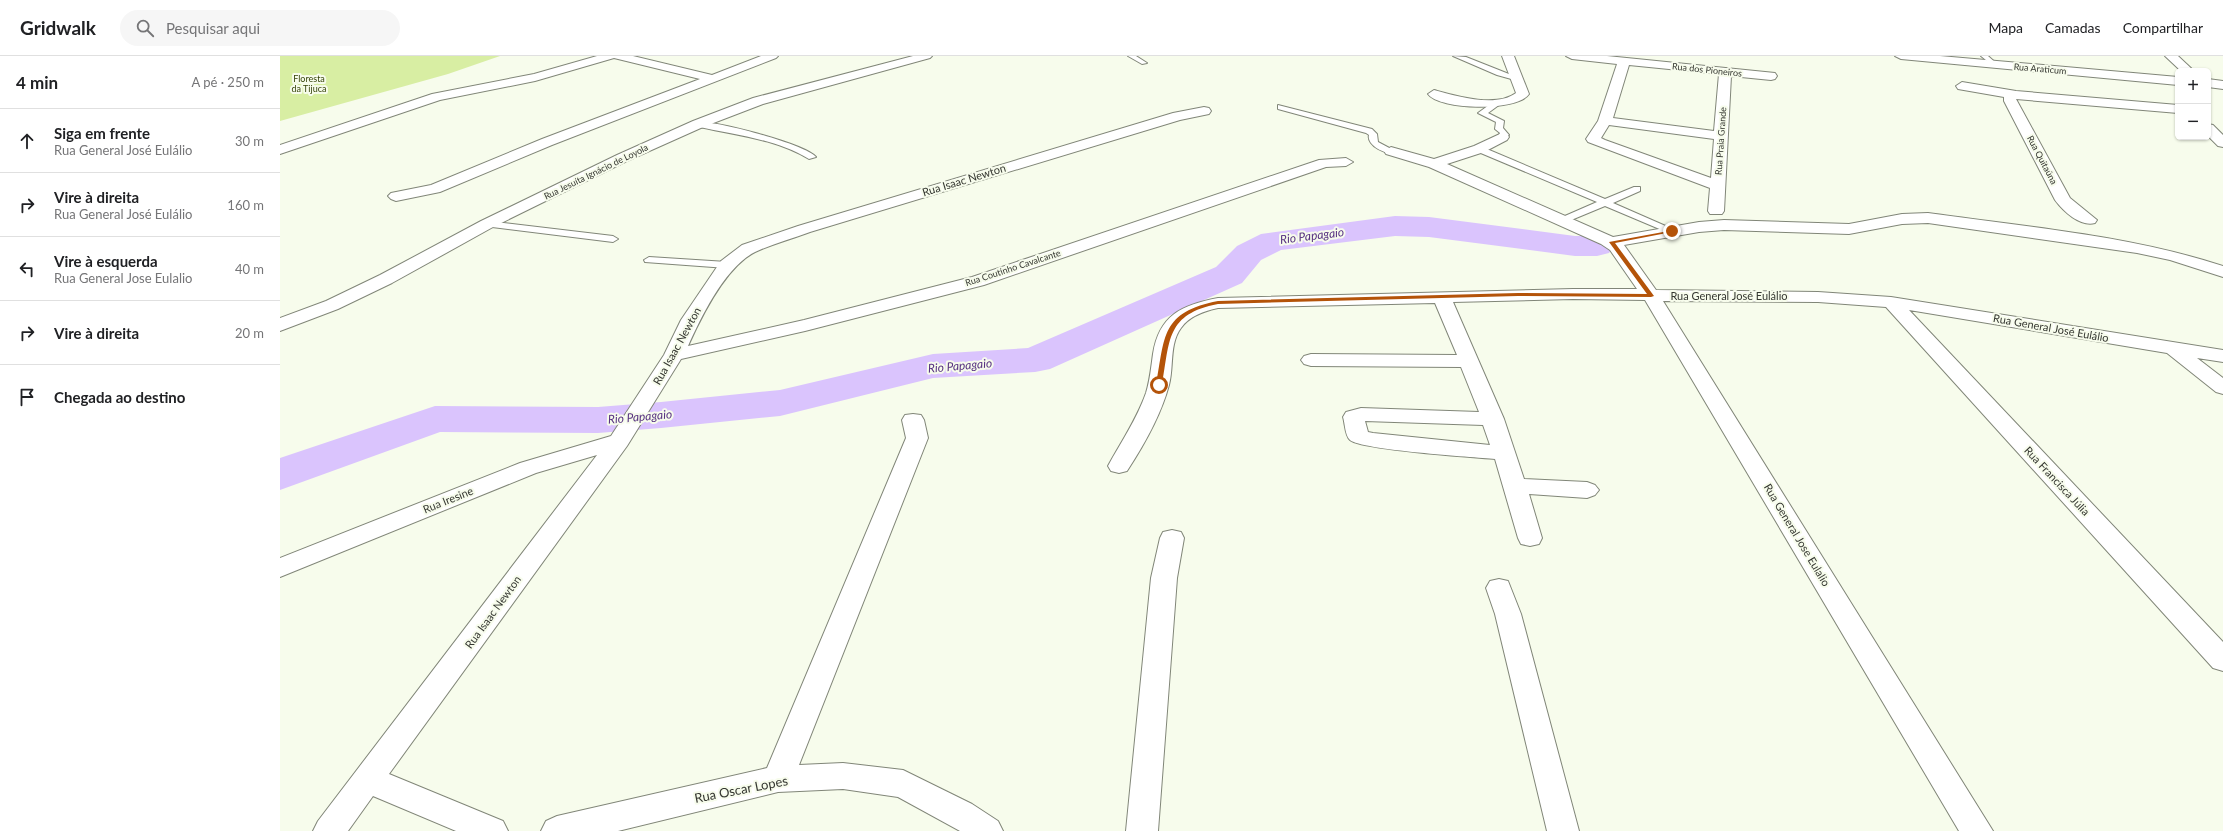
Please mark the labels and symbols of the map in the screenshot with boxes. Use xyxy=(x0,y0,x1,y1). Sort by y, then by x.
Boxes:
street label: Rua dos Pioneiros xyxy=(1672,60,1743,79)
street label: Rua Araticum xyxy=(2013,61,2067,76)
park label: Floresta da Tijuca xyxy=(292,73,326,94)
street label: Rua Praia Grande xyxy=(1713,106,1728,175)
street label: Rua Quitaúna xyxy=(2025,133,2060,186)
street label: Rua Jesuíta Ignácio de Loyola xyxy=(542,142,650,202)
street label: Rua Isaac Newton xyxy=(921,161,1007,198)
route end xyxy=(1663,222,1681,240)
water label: Rio Papagaio xyxy=(1279,224,1345,247)
street label: Rua Coutinho Cavalcante xyxy=(964,247,1062,288)
street label: Rua General José Eulálio xyxy=(1670,289,1788,302)
street label: Rua Isaac Newton xyxy=(650,305,703,387)
street label: Rua General José Eulálio xyxy=(1992,311,2110,344)
water label: Rio Papagaio xyxy=(927,355,993,376)
route start xyxy=(1150,376,1168,394)
water label: Rio Papagaio xyxy=(607,406,673,427)
street label: Rua Francisca Júlia xyxy=(2022,443,2093,518)
street label: Rua General Jose Eulalio xyxy=(1762,481,1833,588)
street label: Rua Iresine xyxy=(421,484,475,515)
street label: Rua Isaac Newton xyxy=(462,573,523,651)
street label: Rua Oscar Lopes xyxy=(693,772,789,806)

